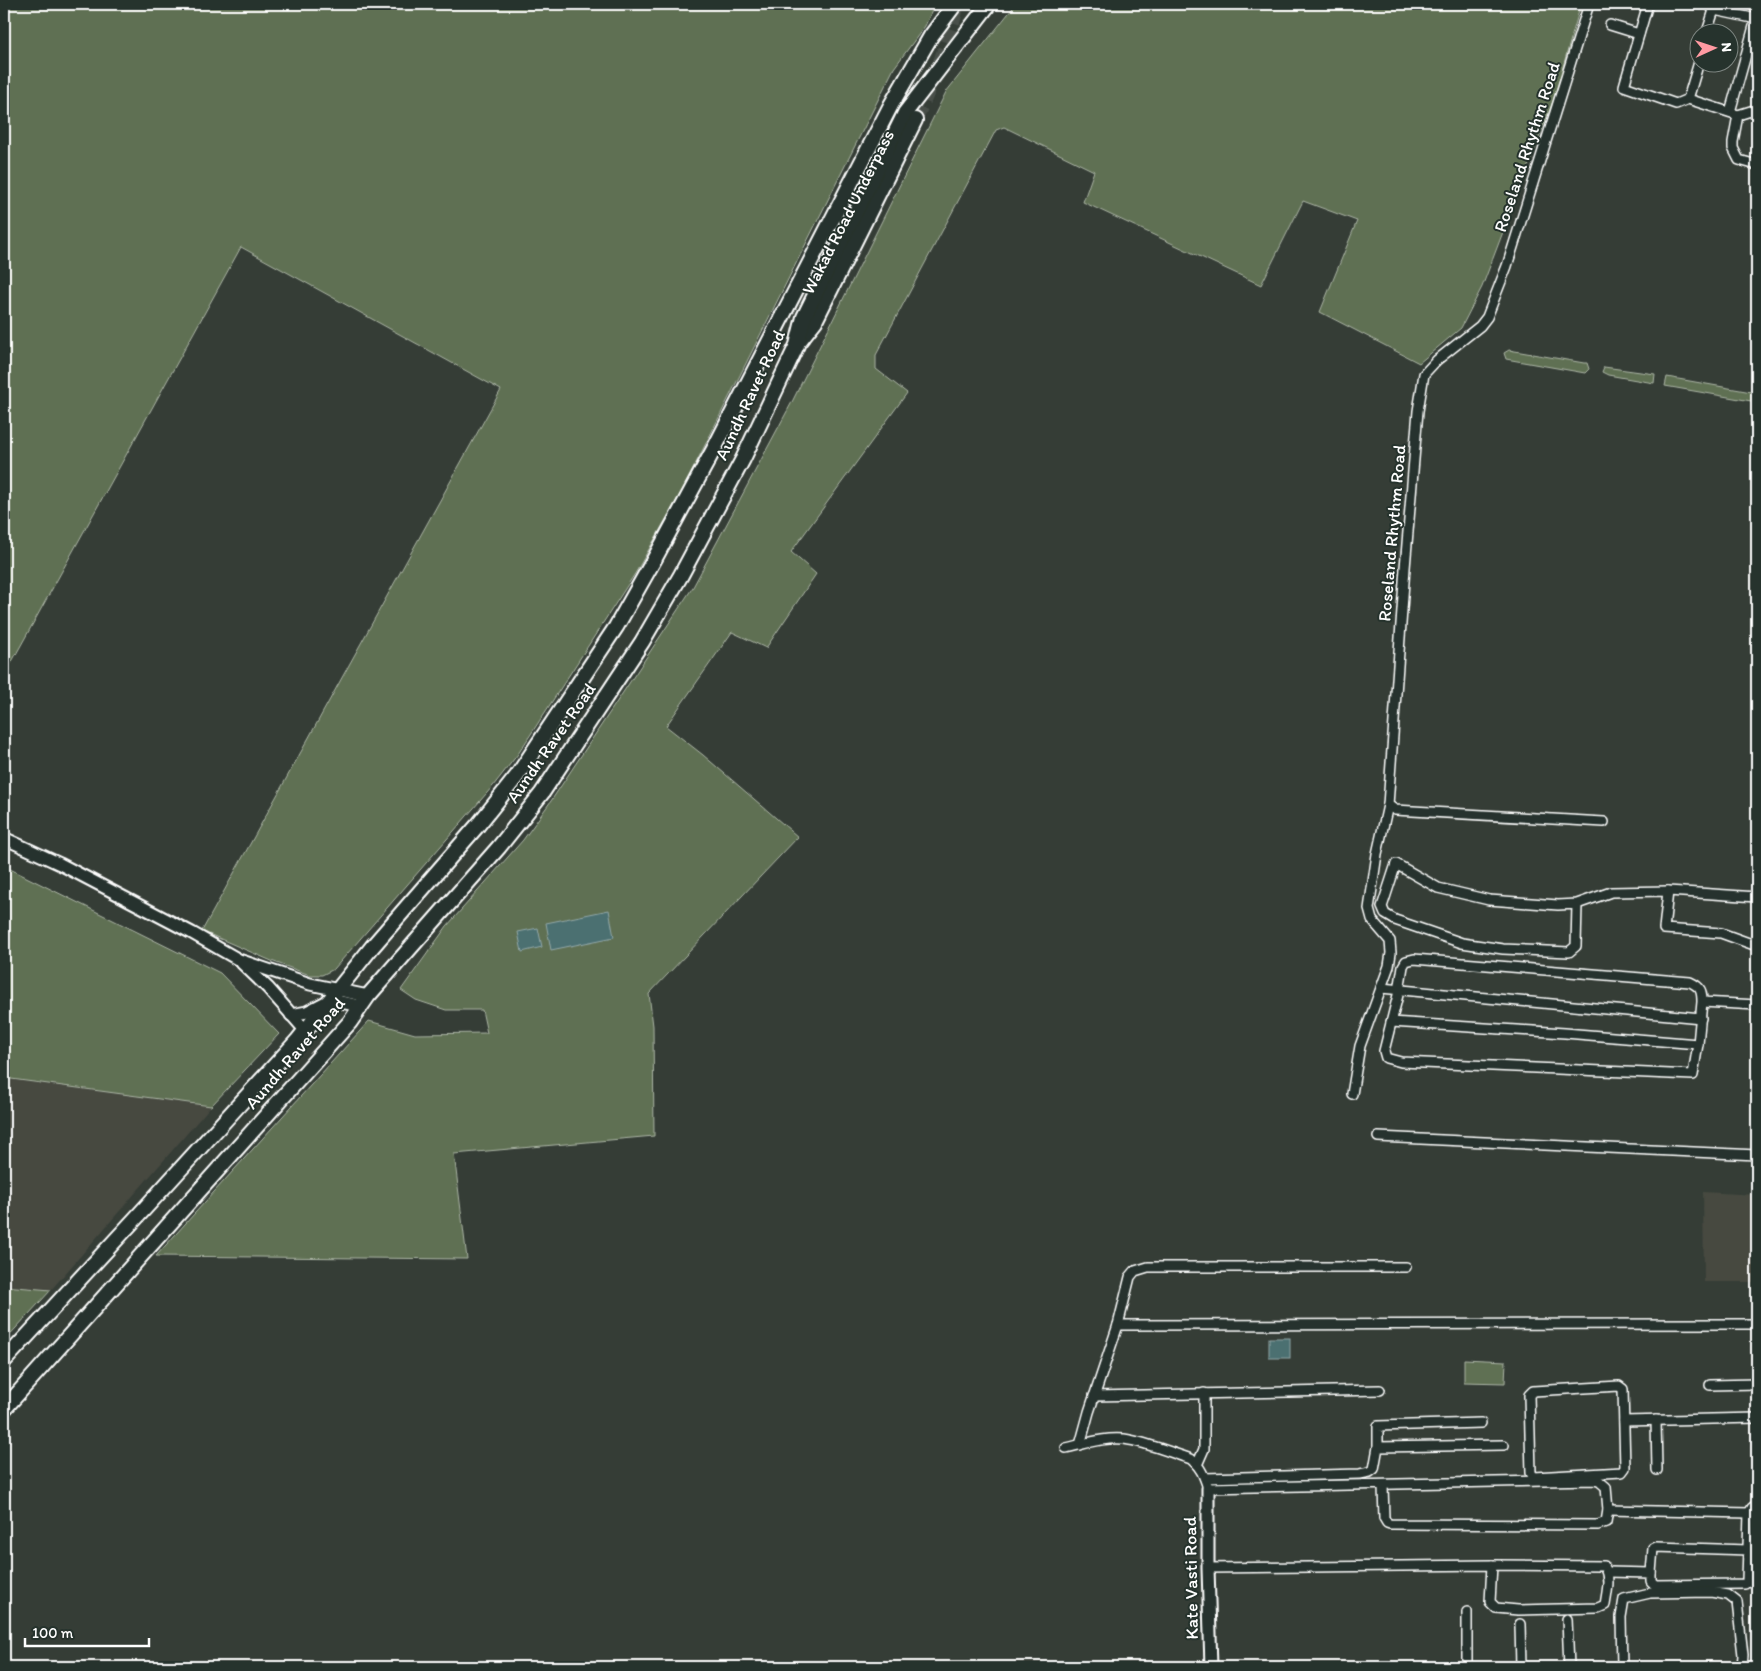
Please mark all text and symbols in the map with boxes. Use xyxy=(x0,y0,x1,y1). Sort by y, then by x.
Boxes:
north arrow xyxy=(1688,22,1738,72)
text: N xyxy=(1718,42,1735,53)
street label: Roseland Rhythm Road xyxy=(1489,59,1565,235)
street label: Wakad Road Underpass xyxy=(797,126,899,298)
street label: Aundh Ravet Road xyxy=(710,326,790,464)
street label: Roseland Rhythm Road xyxy=(1373,443,1411,622)
street label: Aundh Ravet Road xyxy=(501,679,601,807)
street label: Aundh Ravet Road xyxy=(240,992,350,1114)
street label: Kate Vasti Road xyxy=(1179,1516,1203,1640)
scale bar xyxy=(25,1616,149,1648)
text: 100 m xyxy=(32,1624,74,1642)

